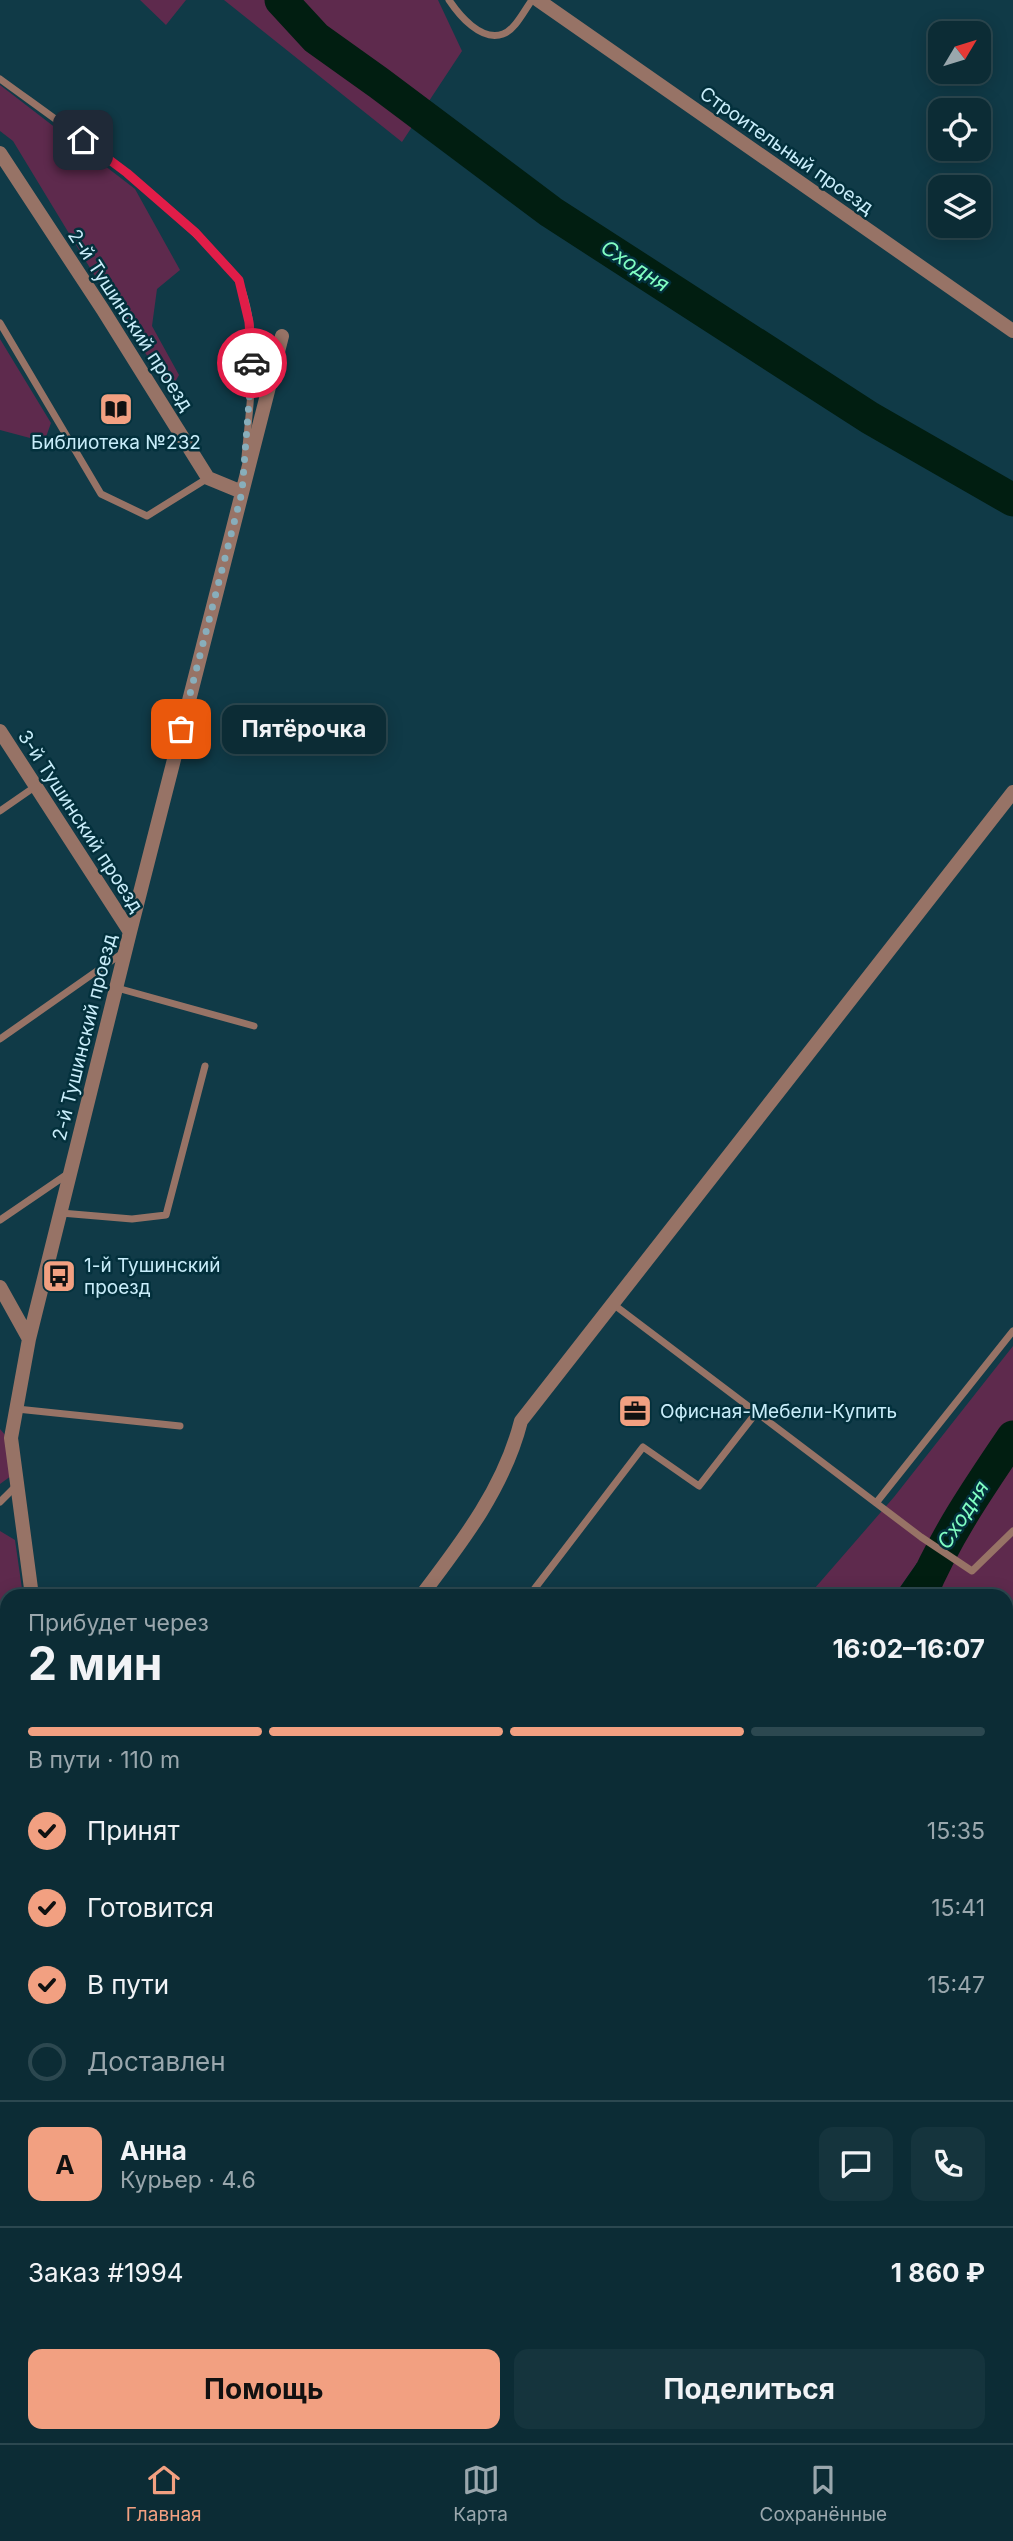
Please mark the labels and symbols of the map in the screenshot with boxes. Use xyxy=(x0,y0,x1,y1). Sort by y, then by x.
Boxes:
north arrow xyxy=(928,21,990,84)
street label: Строительный проезд xyxy=(695,82,878,219)
pin xyxy=(53,110,113,170)
street label: 2-й Тушинский проезд xyxy=(63,225,198,416)
water label: Сходня xyxy=(597,234,674,297)
courier xyxy=(217,328,287,398)
library icon: Библиотека №232 xyxy=(97,390,135,428)
place label: Библиотека №232 xyxy=(31,431,201,454)
pin xyxy=(151,699,211,759)
callout: Пятёрочка xyxy=(223,704,388,754)
street label: 3-й Тушинский проезд xyxy=(13,726,148,917)
street label: 2-й Тушинский проезд xyxy=(48,931,121,1143)
place label: 1-й Тушинский проезд xyxy=(84,1254,221,1299)
bus stop icon: 1-й Тушинский проезд xyxy=(40,1257,78,1295)
office icon: Офисная-Мебели-Купить xyxy=(616,1392,654,1430)
place label: Офисная-Мебели-Купить xyxy=(660,1400,897,1423)
water label: Сходня xyxy=(931,1476,994,1553)

